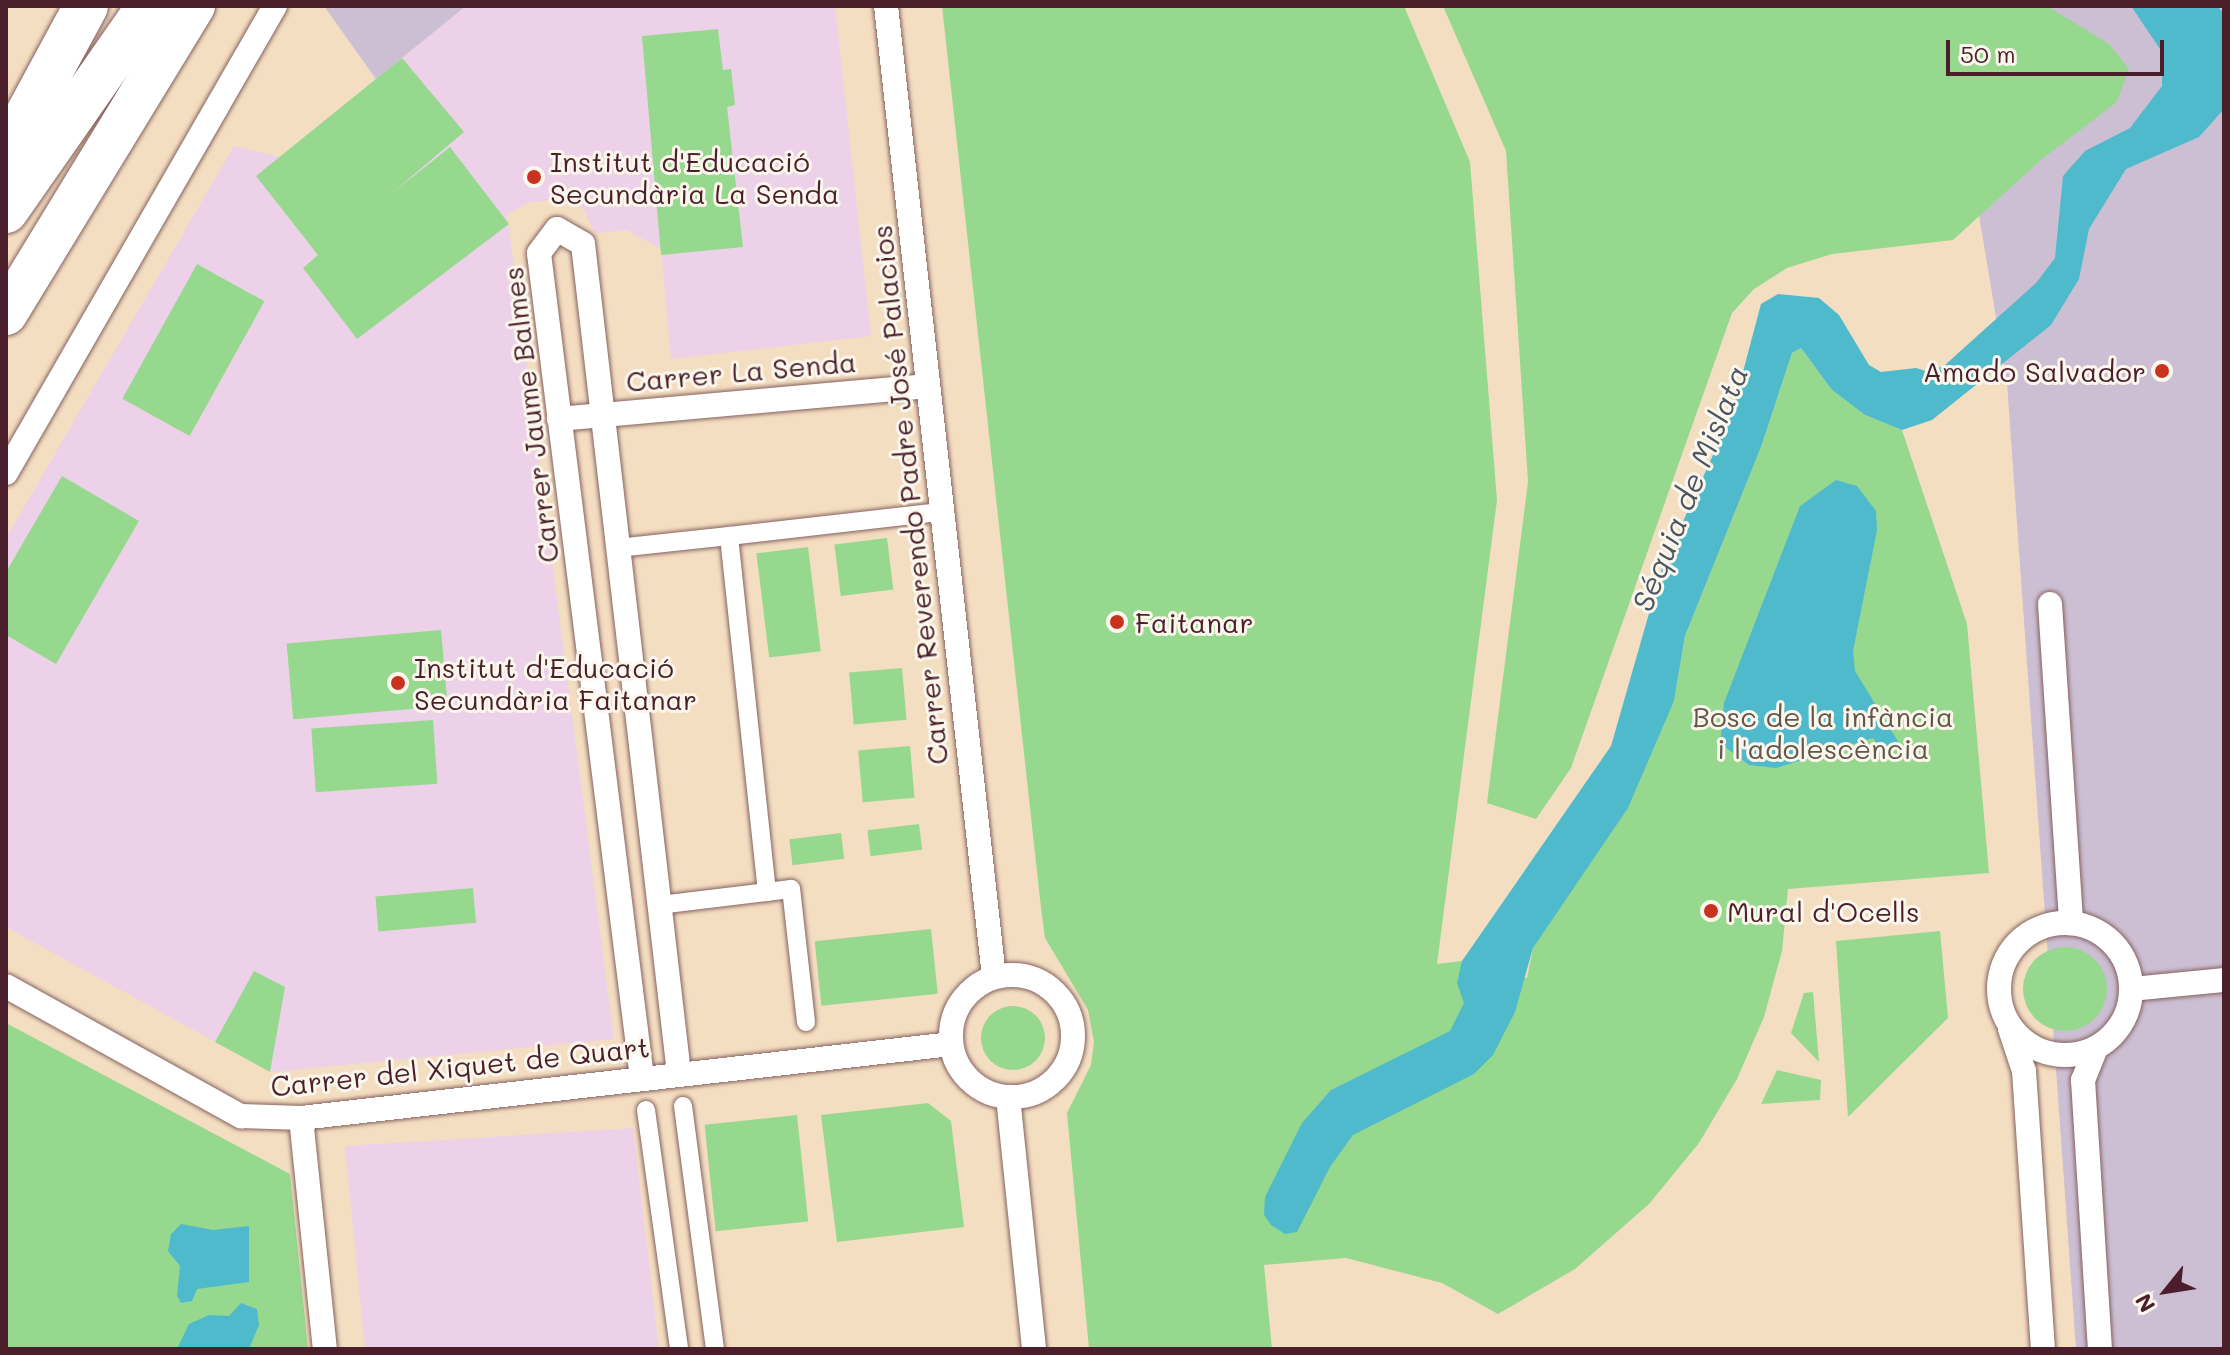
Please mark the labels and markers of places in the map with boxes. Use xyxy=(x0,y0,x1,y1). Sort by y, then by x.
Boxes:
place label: Institut d'Educació Secundària La Senda xyxy=(550,144,840,210)
marker: Institut d'Educació Secundària La Senda xyxy=(525,168,543,186)
place label: Amado Salvador xyxy=(1923,354,2146,388)
marker: Amado Salvador xyxy=(2153,362,2171,380)
place label: Faitanar xyxy=(1135,605,1253,639)
marker: Faitanar xyxy=(1106,611,1128,633)
place label: Institut d'Educació Secundària Faitanar xyxy=(414,650,697,716)
marker: Institut d'Educació Secundària Faitanar xyxy=(389,674,407,692)
place label: Mural d'Ocells xyxy=(1727,894,1920,928)
marker: Mural d'Ocells xyxy=(1702,902,1720,920)

